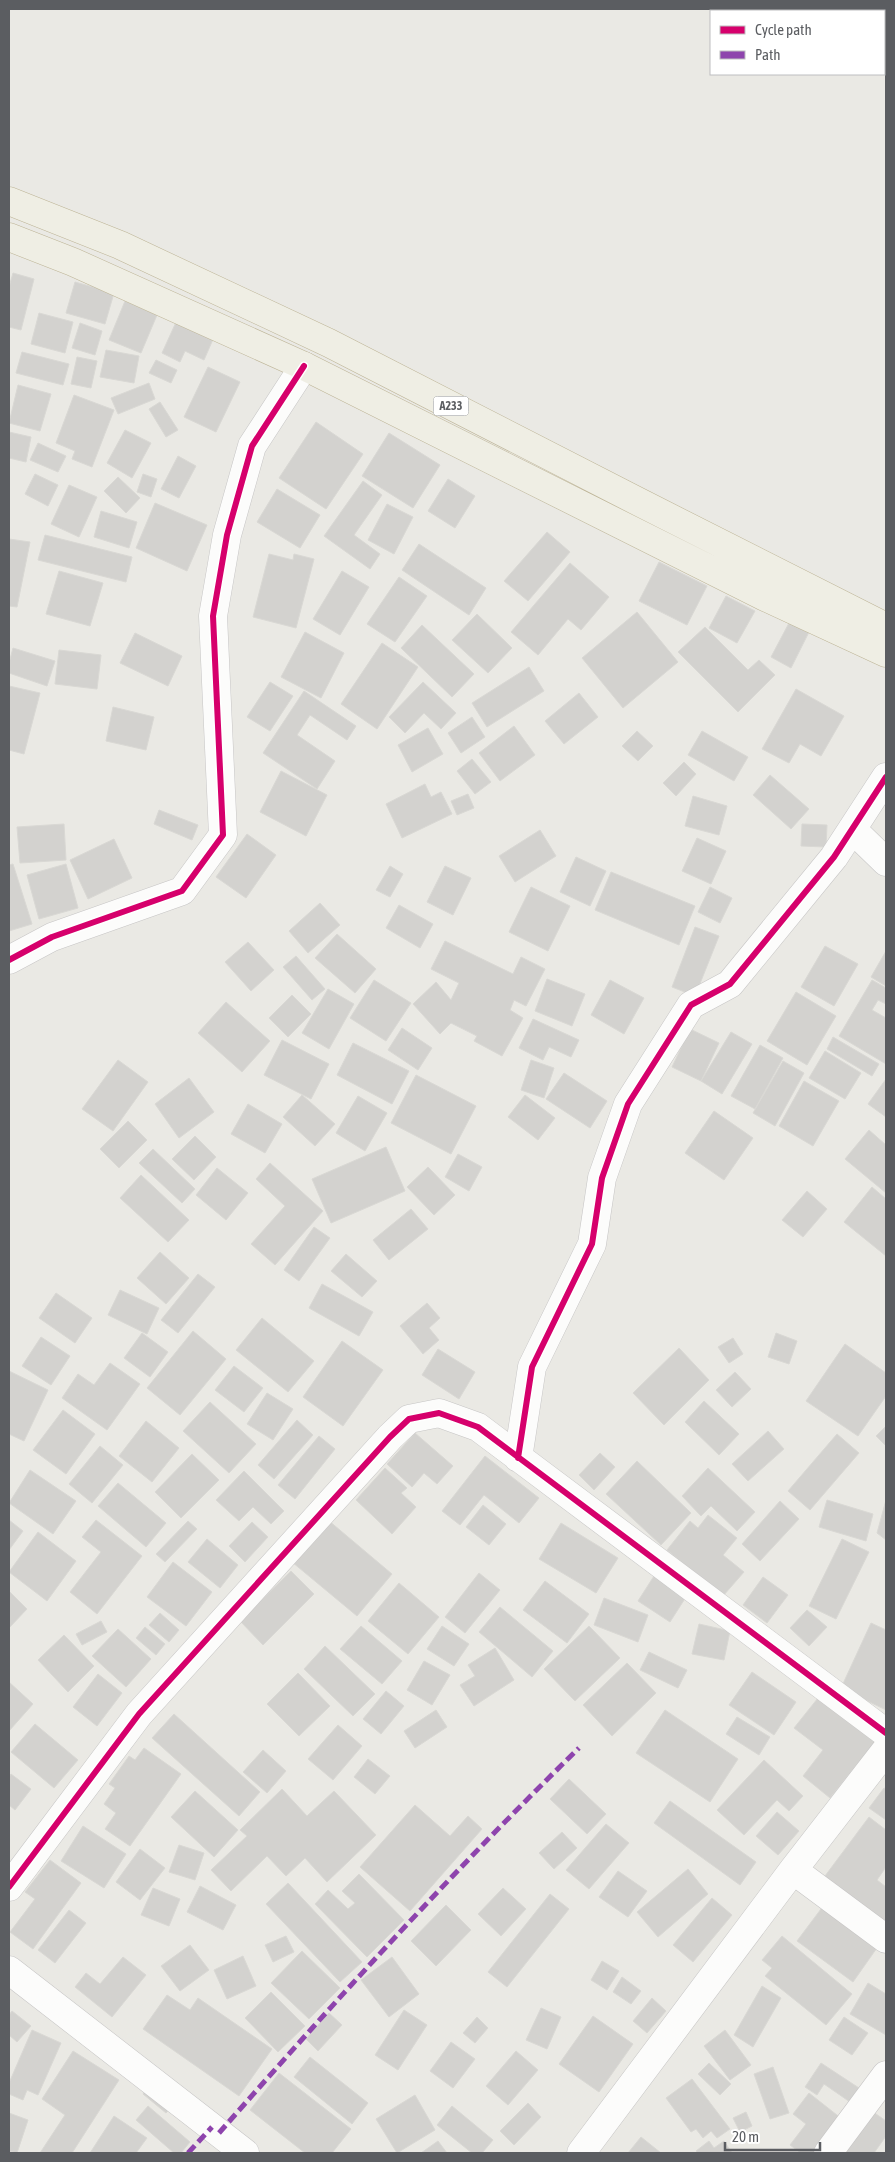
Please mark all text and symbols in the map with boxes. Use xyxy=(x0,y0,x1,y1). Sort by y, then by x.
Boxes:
legend xyxy=(710,10,885,75)
text: Cycle path xyxy=(755,21,812,38)
text: Path xyxy=(755,46,781,63)
road number: A233 xyxy=(434,396,468,416)
scale bar xyxy=(725,2120,820,2152)
text: 20 m xyxy=(732,2128,759,2145)

